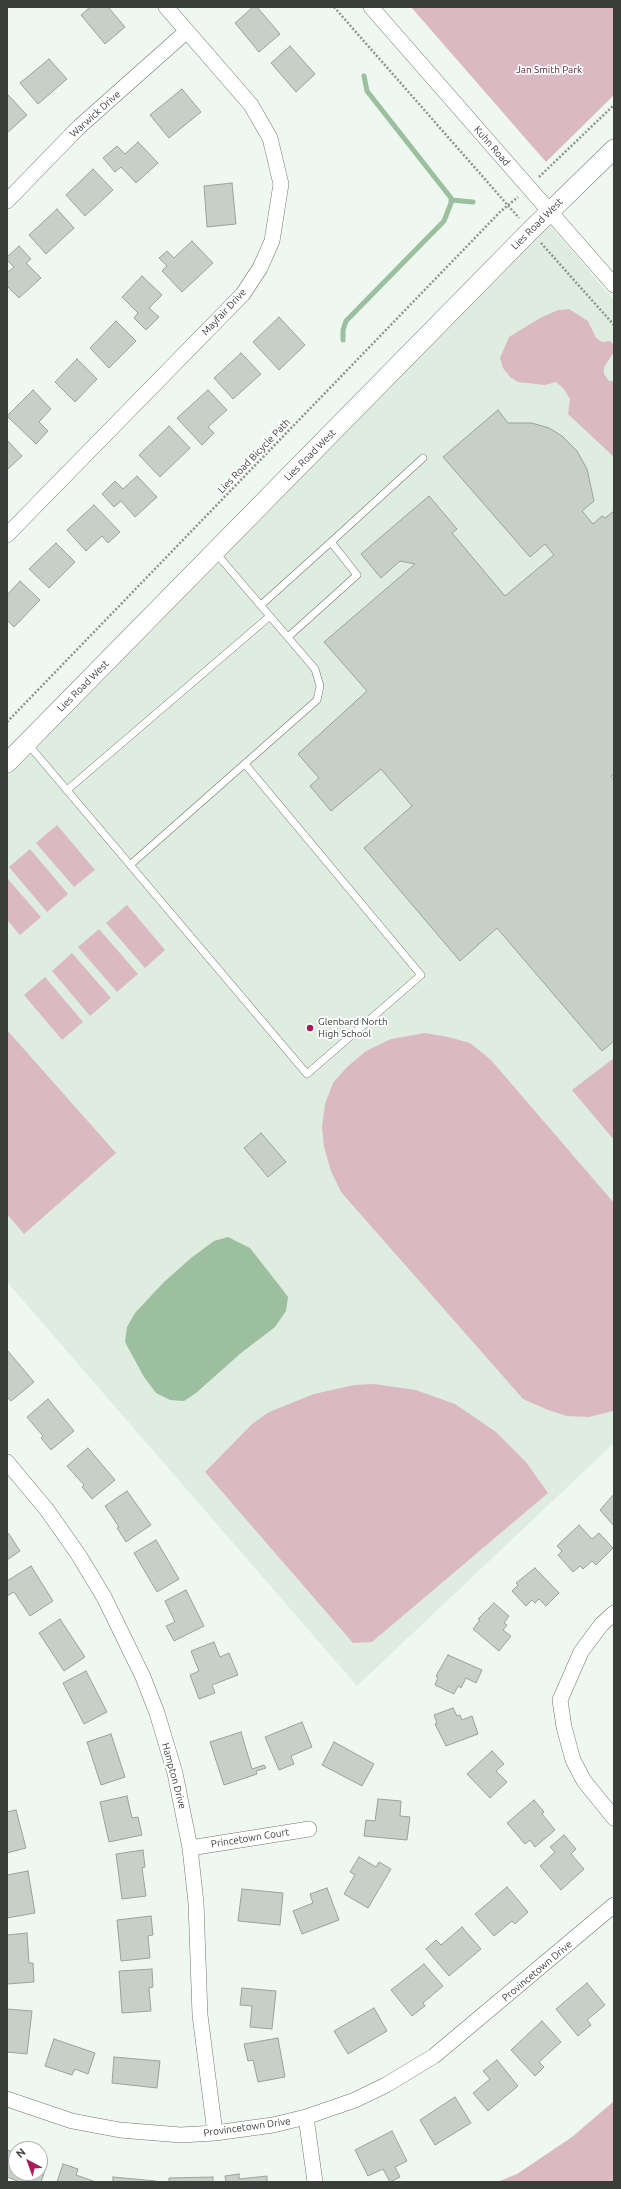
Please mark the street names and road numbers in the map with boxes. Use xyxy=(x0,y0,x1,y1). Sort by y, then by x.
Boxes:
street label: Warwick Drive xyxy=(67,88,123,140)
street label: Kuhn Road xyxy=(472,124,512,168)
street label: Lies Road West xyxy=(509,196,565,252)
street label: Mayfair Drive xyxy=(199,286,249,338)
street label: Lies Road Bicycle Path xyxy=(215,416,293,496)
street label: Lies Road West xyxy=(282,427,338,483)
street label: Lies Road West xyxy=(55,658,111,714)
street label: Hampton Drive xyxy=(159,1742,189,1810)
street label: Princetown Court xyxy=(210,1826,290,1850)
street label: Provincetown Drive xyxy=(499,1938,575,2004)
street label: Provincetown Drive xyxy=(203,2115,291,2139)

